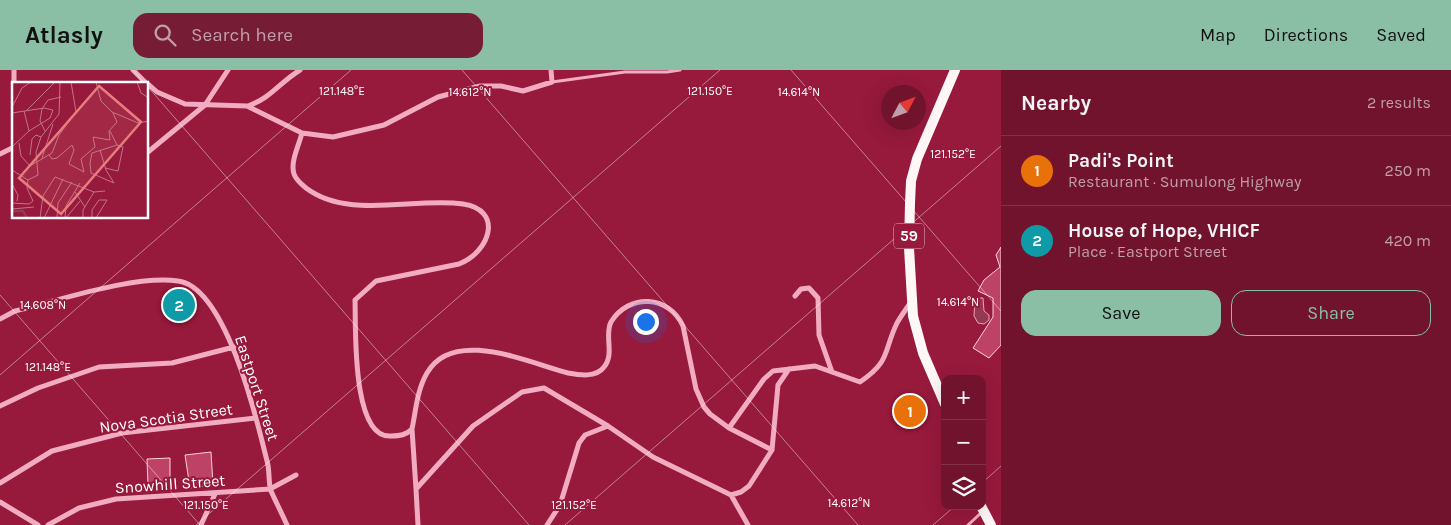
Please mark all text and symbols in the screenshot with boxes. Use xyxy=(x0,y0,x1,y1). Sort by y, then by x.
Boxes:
search box xyxy=(133,13,483,58)
text: Atlasly xyxy=(25,21,103,49)
icon: search xyxy=(151,21,179,49)
text: Search here xyxy=(191,24,293,46)
text: Map xyxy=(1200,24,1236,46)
text: Directions xyxy=(1264,24,1348,46)
text: Saved xyxy=(1376,24,1426,46)
inset map xyxy=(12,82,149,219)
text: 121.148°E xyxy=(319,84,365,98)
text: 121.150°E xyxy=(687,84,733,98)
text: 14.612°N xyxy=(449,85,491,99)
text: 14.614°N xyxy=(778,85,820,99)
north arrow xyxy=(881,85,926,130)
text: Nearby xyxy=(1021,91,1091,115)
text: 2 results xyxy=(1367,93,1431,112)
text: 121.152°E xyxy=(930,147,976,161)
text: Padi's Point xyxy=(1068,150,1174,172)
text: 1 xyxy=(1034,161,1040,180)
text: 250 m xyxy=(1384,161,1431,180)
text: Restaurant · Sumulong Highway xyxy=(1068,172,1301,191)
text: House of Hope, VHICF xyxy=(1068,220,1260,242)
road number: 59 xyxy=(894,224,924,248)
text: 2 xyxy=(1032,231,1042,250)
text: 420 m xyxy=(1385,231,1431,250)
text: Place · Eastport Street xyxy=(1068,242,1227,261)
pin: 2 xyxy=(163,286,195,324)
button: Save xyxy=(1021,290,1221,336)
button: Share xyxy=(1231,290,1431,336)
text: 14.614°N xyxy=(937,295,979,309)
text: 14.608°N xyxy=(20,298,66,312)
your location xyxy=(633,309,659,335)
street label: Eastport Street xyxy=(231,333,283,443)
text: 121.148°E xyxy=(25,360,71,374)
map controls xyxy=(941,375,986,510)
button: + xyxy=(941,375,986,420)
pin: 1 xyxy=(894,392,926,430)
street label: Nova Scotia Street xyxy=(98,399,234,437)
button: − xyxy=(941,420,986,465)
button: layers xyxy=(941,465,986,510)
street label: Snowhill Street xyxy=(114,471,226,497)
text: 14.612°N xyxy=(828,496,870,510)
text: 121.150°E xyxy=(183,498,229,512)
text: 121.152°E xyxy=(551,498,597,512)

